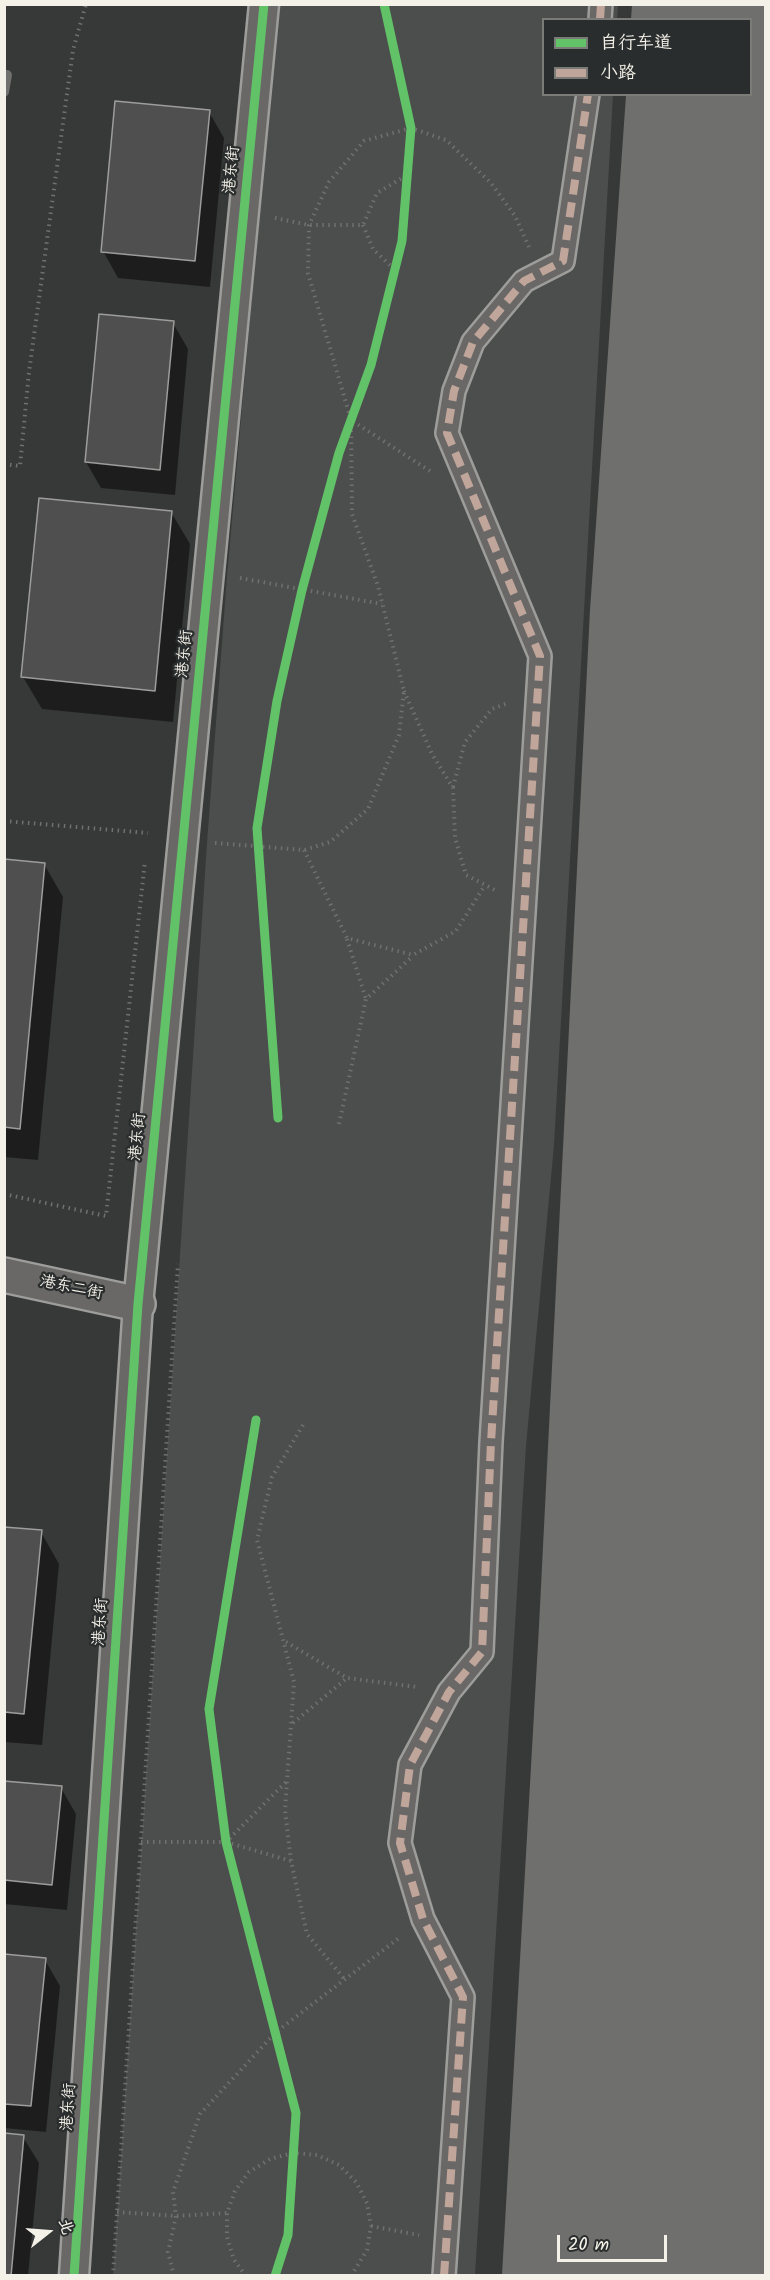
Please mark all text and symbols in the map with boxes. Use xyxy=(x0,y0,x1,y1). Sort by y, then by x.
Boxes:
legend xyxy=(542,18,752,96)
text: 自行车道 xyxy=(600,29,672,58)
text: 小路 xyxy=(600,59,636,88)
street label: 港东街 xyxy=(221,145,245,195)
street label: 港东街 xyxy=(174,629,198,679)
street label: 港东街 xyxy=(127,1112,151,1162)
street label: 港东二街 xyxy=(38,1273,104,1305)
street label: 港东街 xyxy=(91,1597,113,1647)
street label: 港东街 xyxy=(59,2082,81,2132)
north arrow xyxy=(18,2202,78,2262)
text: 北 xyxy=(51,2215,80,2238)
scale bar xyxy=(560,2223,670,2261)
text: 20 m xyxy=(568,2231,609,2260)

